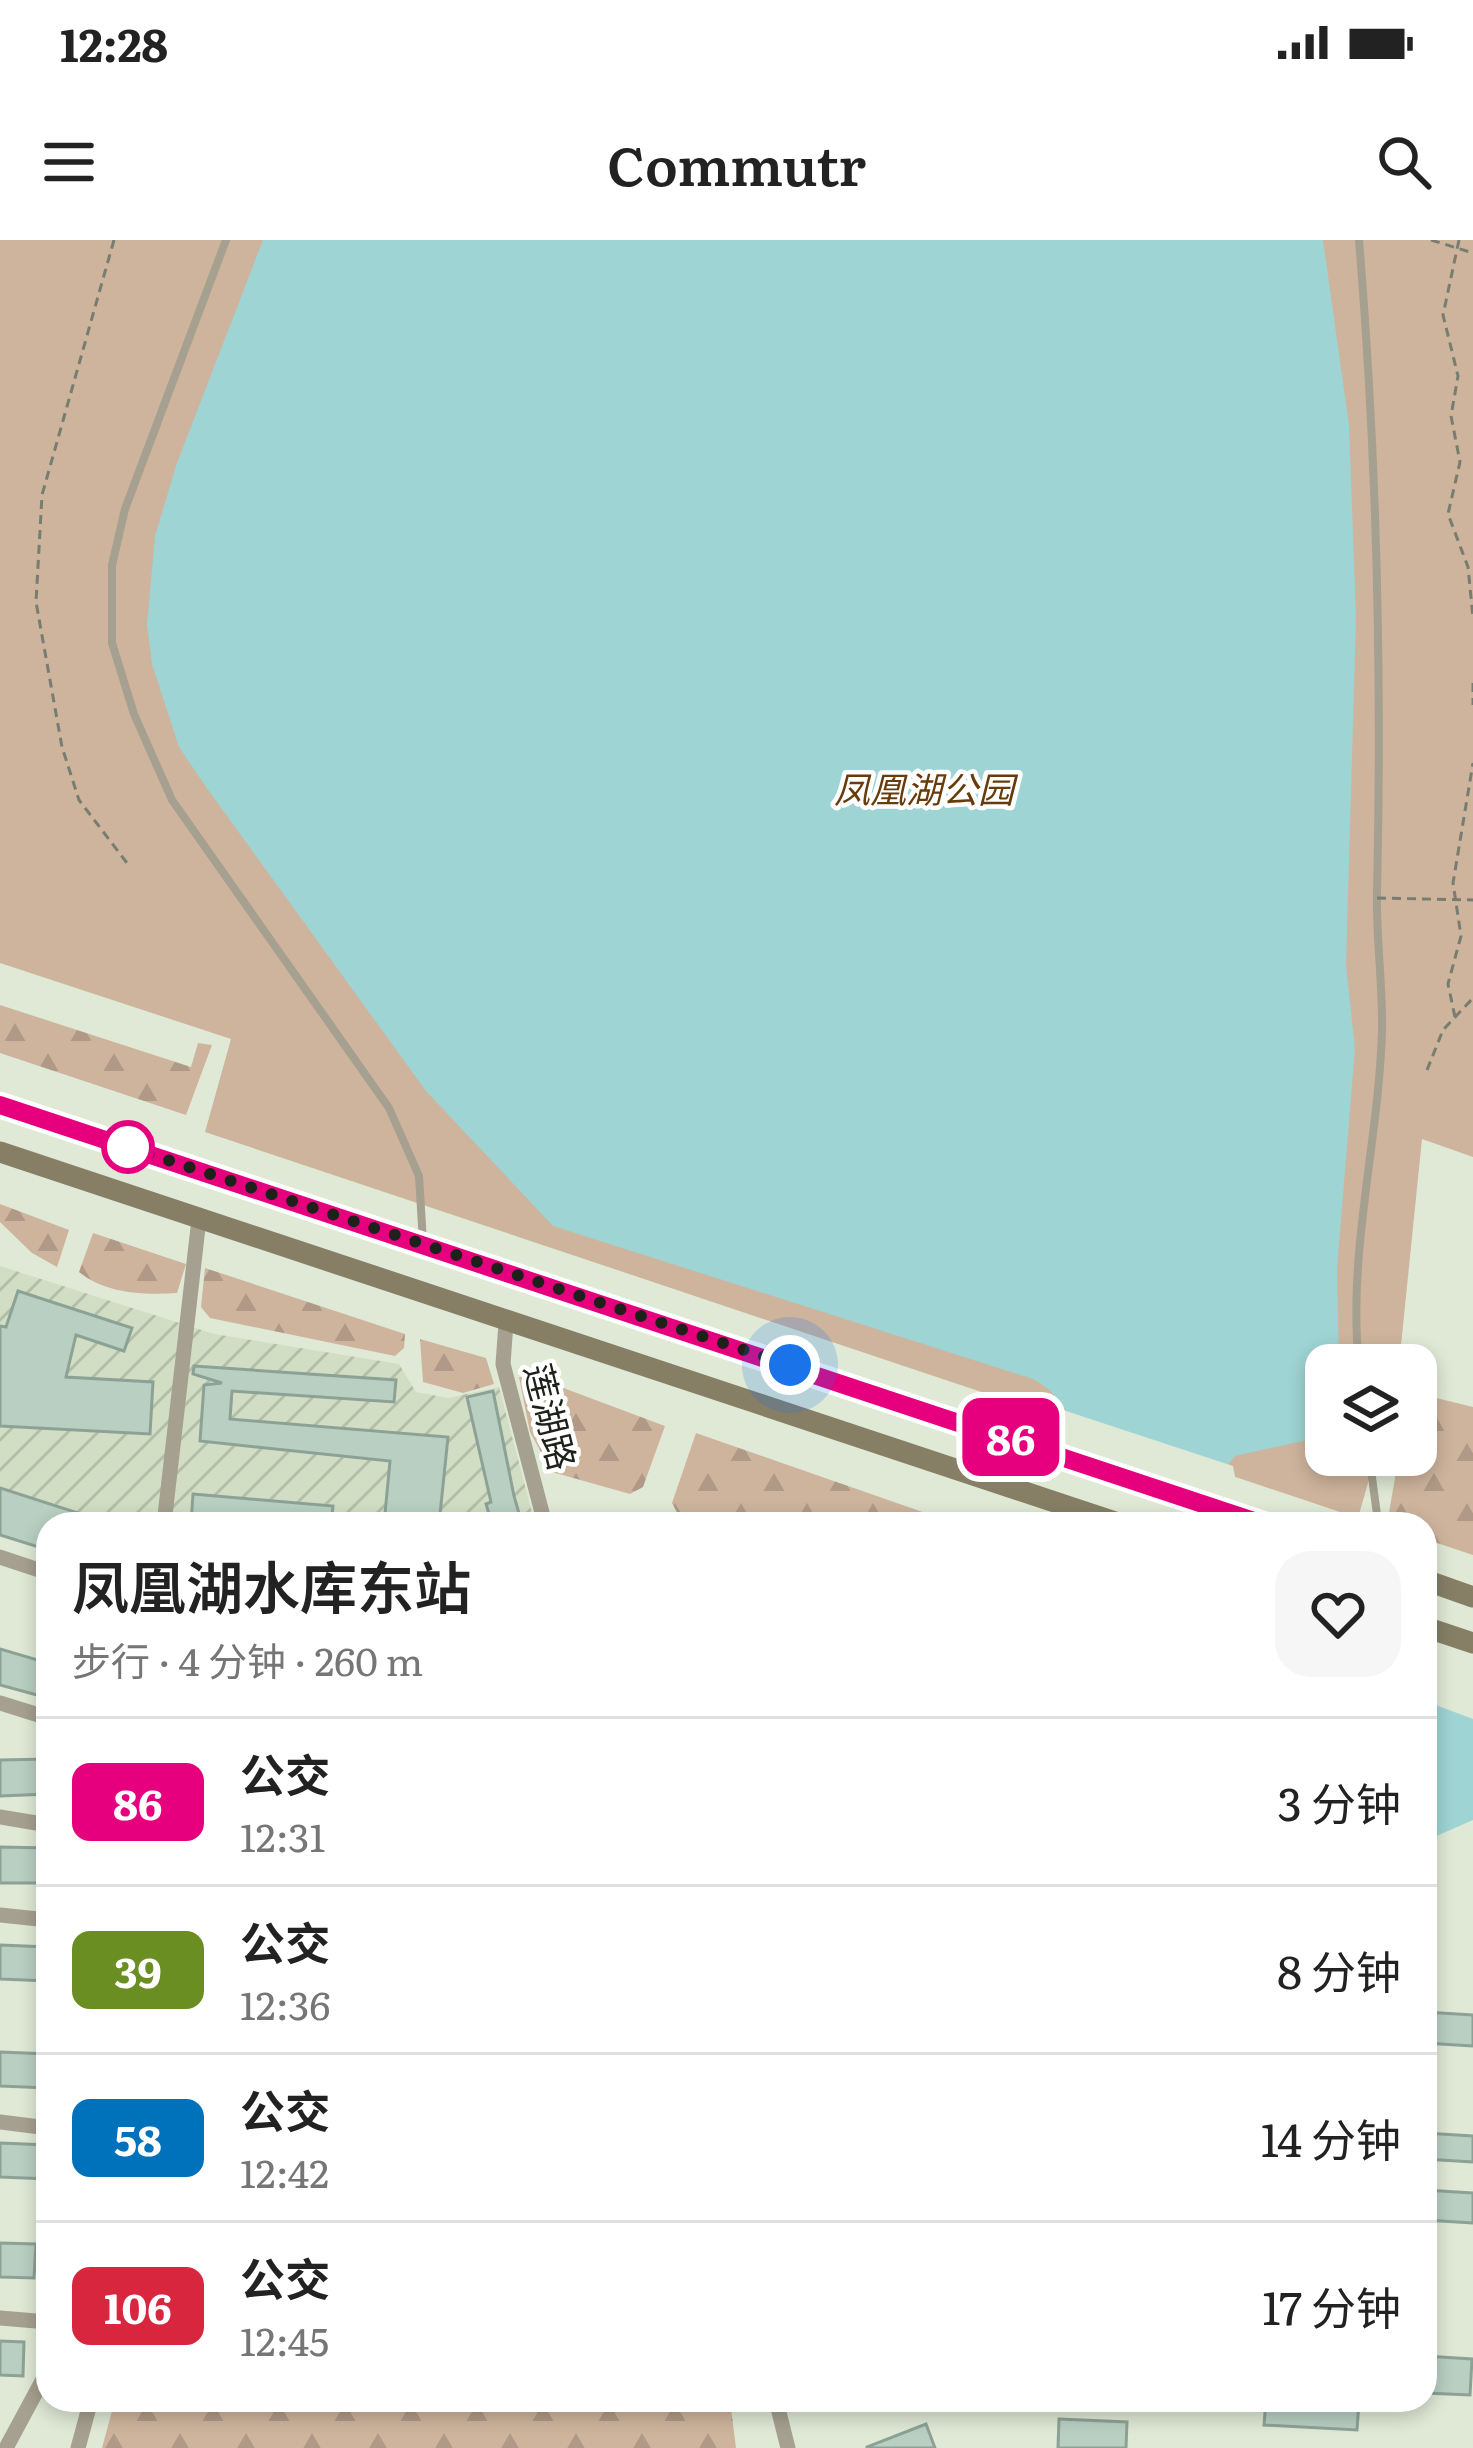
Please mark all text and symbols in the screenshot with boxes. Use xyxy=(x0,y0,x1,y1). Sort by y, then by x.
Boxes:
text: 12:28 xyxy=(60,9,168,76)
text: Commutr xyxy=(607,122,866,203)
icon: menu xyxy=(36,129,102,195)
icon: search xyxy=(1371,129,1437,195)
park label: 凤凰湖公园 xyxy=(834,761,1019,814)
unlabelled marker xyxy=(103,1122,153,1172)
your location xyxy=(760,1335,820,1395)
map controls xyxy=(1305,1344,1437,1476)
button: layers xyxy=(1305,1344,1437,1476)
street label: 莲湖路 xyxy=(514,1358,591,1475)
line badge: 86 xyxy=(957,1398,1065,1476)
text: 86 xyxy=(986,1406,1036,1468)
text: 凤凰湖水库东站 xyxy=(72,1542,471,1627)
button: heart xyxy=(1275,1551,1401,1677)
text: 步行 · 4 分钟 · 260 m xyxy=(72,1630,423,1688)
text: 公交 xyxy=(240,1739,330,1806)
text: 3 分钟 xyxy=(1278,1768,1401,1835)
text: 86 xyxy=(113,1771,163,1833)
text: 12:31 xyxy=(240,1806,325,1864)
text: 公交 xyxy=(240,1907,330,1974)
text: 8 分钟 xyxy=(1277,1936,1401,2003)
text: 39 xyxy=(114,1939,162,2001)
text: 12:36 xyxy=(240,1974,330,2032)
text: 公交 xyxy=(240,2075,330,2142)
text: 14 分钟 xyxy=(1261,2104,1401,2171)
text: 58 xyxy=(114,2107,162,2169)
text: 12:42 xyxy=(240,2142,329,2200)
text: 公交 xyxy=(240,2243,330,2310)
text: 17 分钟 xyxy=(1262,2272,1401,2339)
text: 106 xyxy=(104,2275,172,2337)
text: 12:45 xyxy=(240,2310,329,2368)

